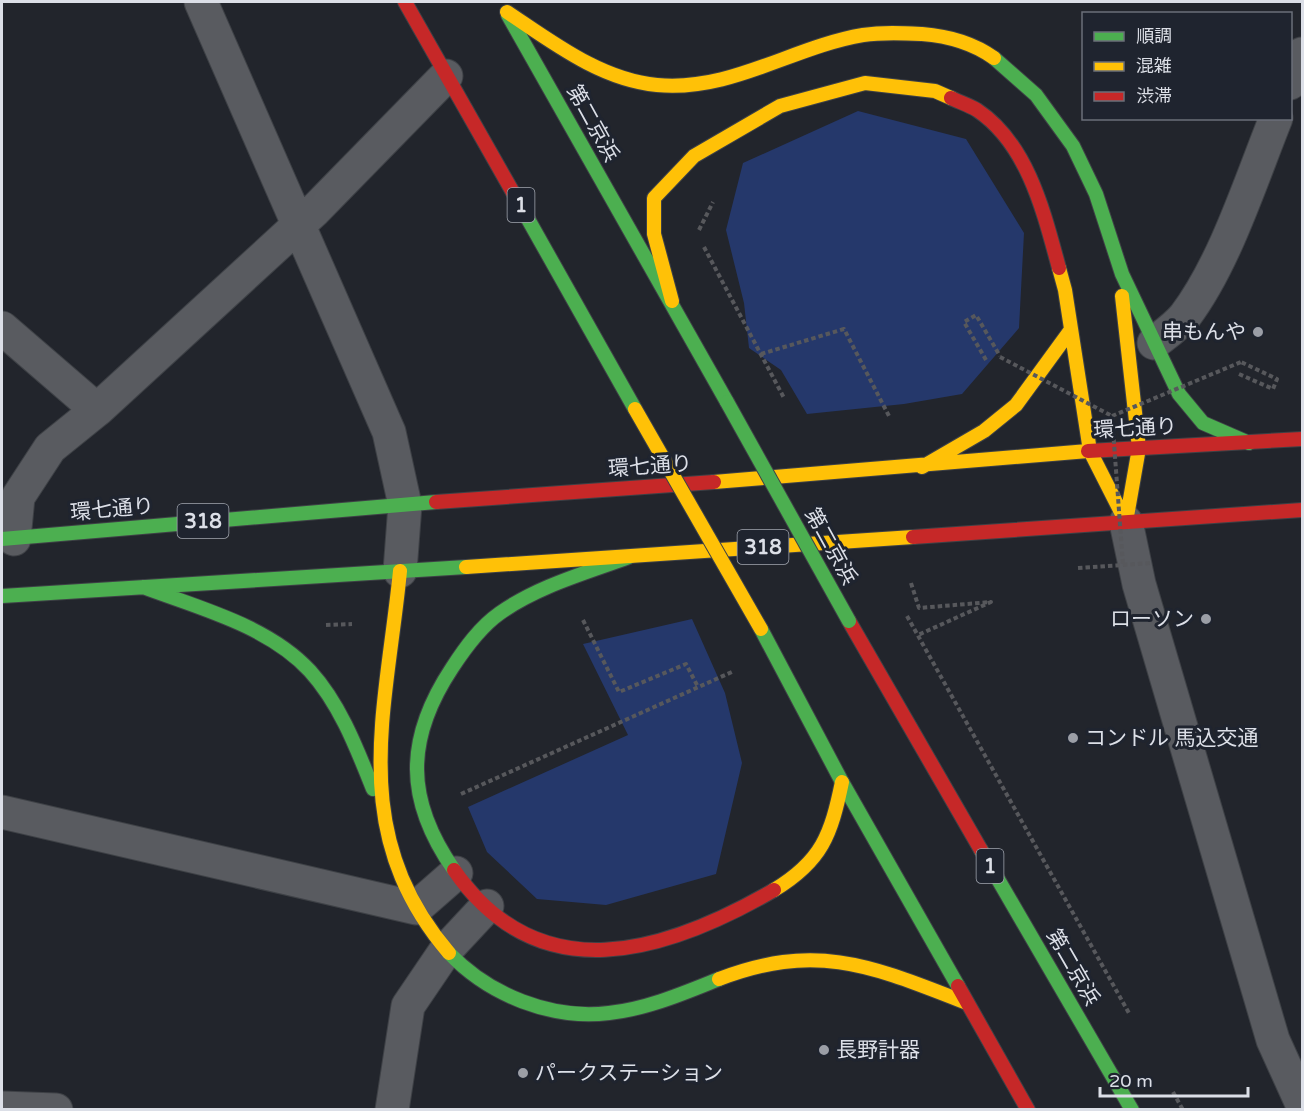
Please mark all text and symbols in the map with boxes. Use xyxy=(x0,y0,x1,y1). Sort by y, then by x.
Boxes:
legend xyxy=(1082,12,1292,120)
text: 順調 xyxy=(1136,25,1172,47)
text: 混雑 xyxy=(1136,55,1172,77)
street label: 第二京浜 xyxy=(561,80,624,166)
text: 渋滞 xyxy=(1136,85,1172,107)
road number: 1 xyxy=(508,188,534,222)
place label: 串もんや xyxy=(1162,320,1246,345)
marker: 串もんや xyxy=(1251,325,1265,339)
street label: 環七通り xyxy=(1092,414,1178,443)
street label: 環七通り xyxy=(607,451,693,482)
street label: 環七通り xyxy=(69,493,155,526)
street label: 第二京浜 xyxy=(799,503,862,589)
road number: 318 xyxy=(178,504,228,538)
road number: 318 xyxy=(738,530,789,564)
place label: ローソン xyxy=(1110,607,1194,632)
marker: ローソン xyxy=(1199,612,1213,626)
place label: コンドル 馬込交通 xyxy=(1085,726,1258,751)
marker: コンドル 馬込交通 xyxy=(1066,731,1080,745)
road number: 1 xyxy=(976,849,1004,883)
street label: 第二京浜 xyxy=(1041,925,1104,1010)
place label: 長野計器 xyxy=(836,1038,920,1063)
marker: 長野計器 xyxy=(817,1043,831,1057)
scale bar xyxy=(1100,1060,1248,1098)
place label: パークステーション xyxy=(535,1061,723,1086)
marker: パークステーション xyxy=(516,1066,530,1080)
text: 20 m xyxy=(1109,1070,1153,1092)

